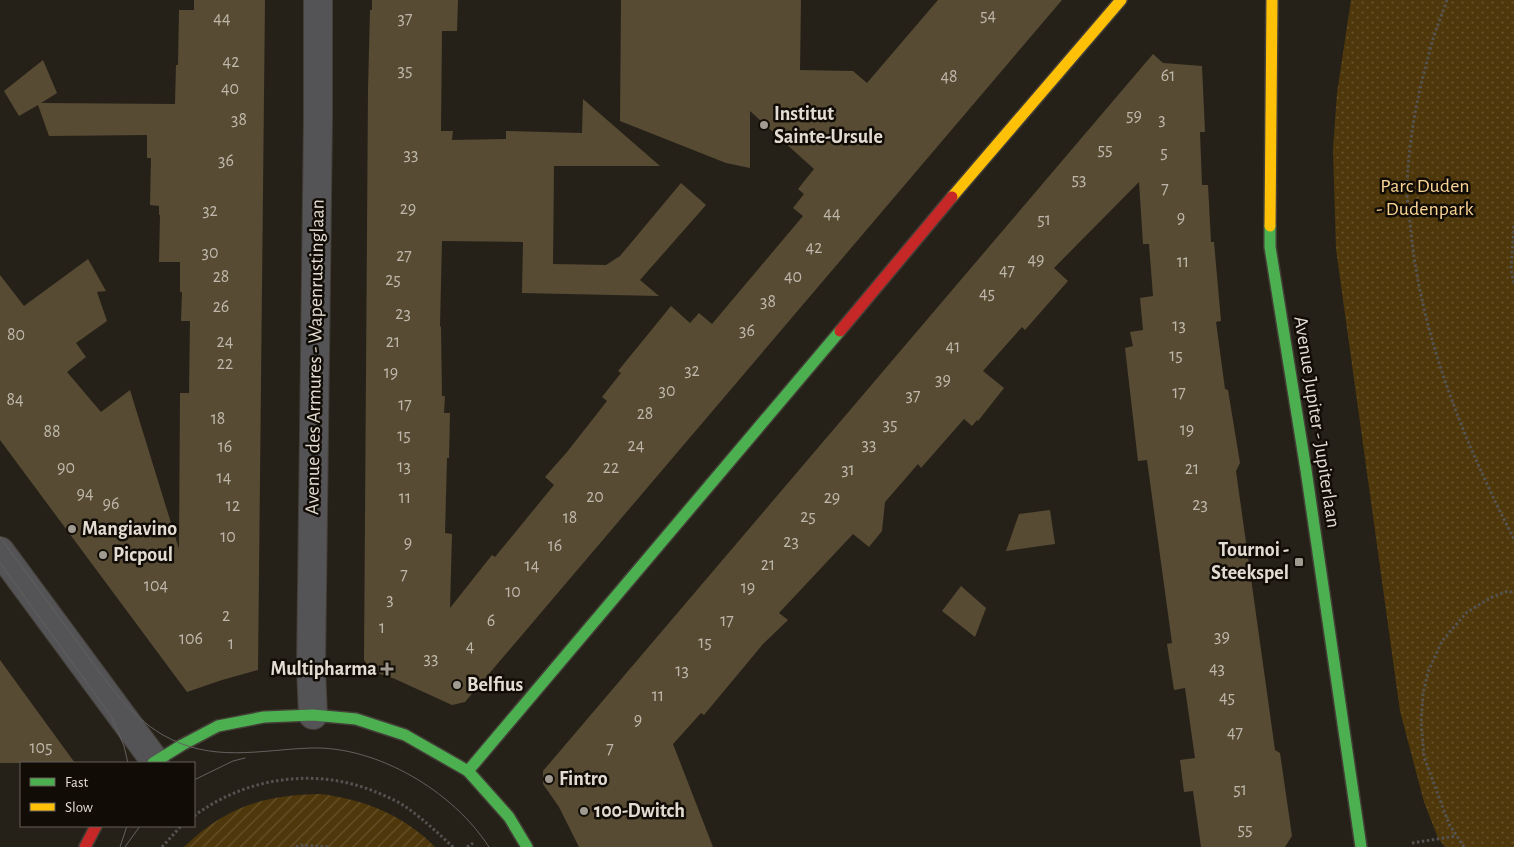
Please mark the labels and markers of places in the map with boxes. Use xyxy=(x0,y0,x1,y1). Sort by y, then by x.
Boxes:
place label: Institut Sainte-Ursule xyxy=(774,104,883,147)
marker: Institut Sainte-Ursule xyxy=(758,119,770,131)
place label: Mangiavino xyxy=(82,519,177,539)
marker: Mangiavino xyxy=(66,523,78,535)
place label: Tournoi - Steekspel xyxy=(1211,540,1289,583)
place label: Picpoul xyxy=(113,545,173,565)
marker: Picpoul xyxy=(97,549,109,561)
marker: Tournoi - Steekspel xyxy=(1293,556,1305,568)
place label: Multipharma xyxy=(271,659,377,679)
marker: Multipharma xyxy=(381,663,393,675)
place label: Belfius xyxy=(467,675,524,695)
marker: Belfius xyxy=(451,679,463,691)
place label: Fintro xyxy=(559,769,608,789)
marker: Fintro xyxy=(543,773,555,785)
place label: 100-Dwitch xyxy=(594,801,685,821)
marker: 100-Dwitch xyxy=(578,805,590,817)

